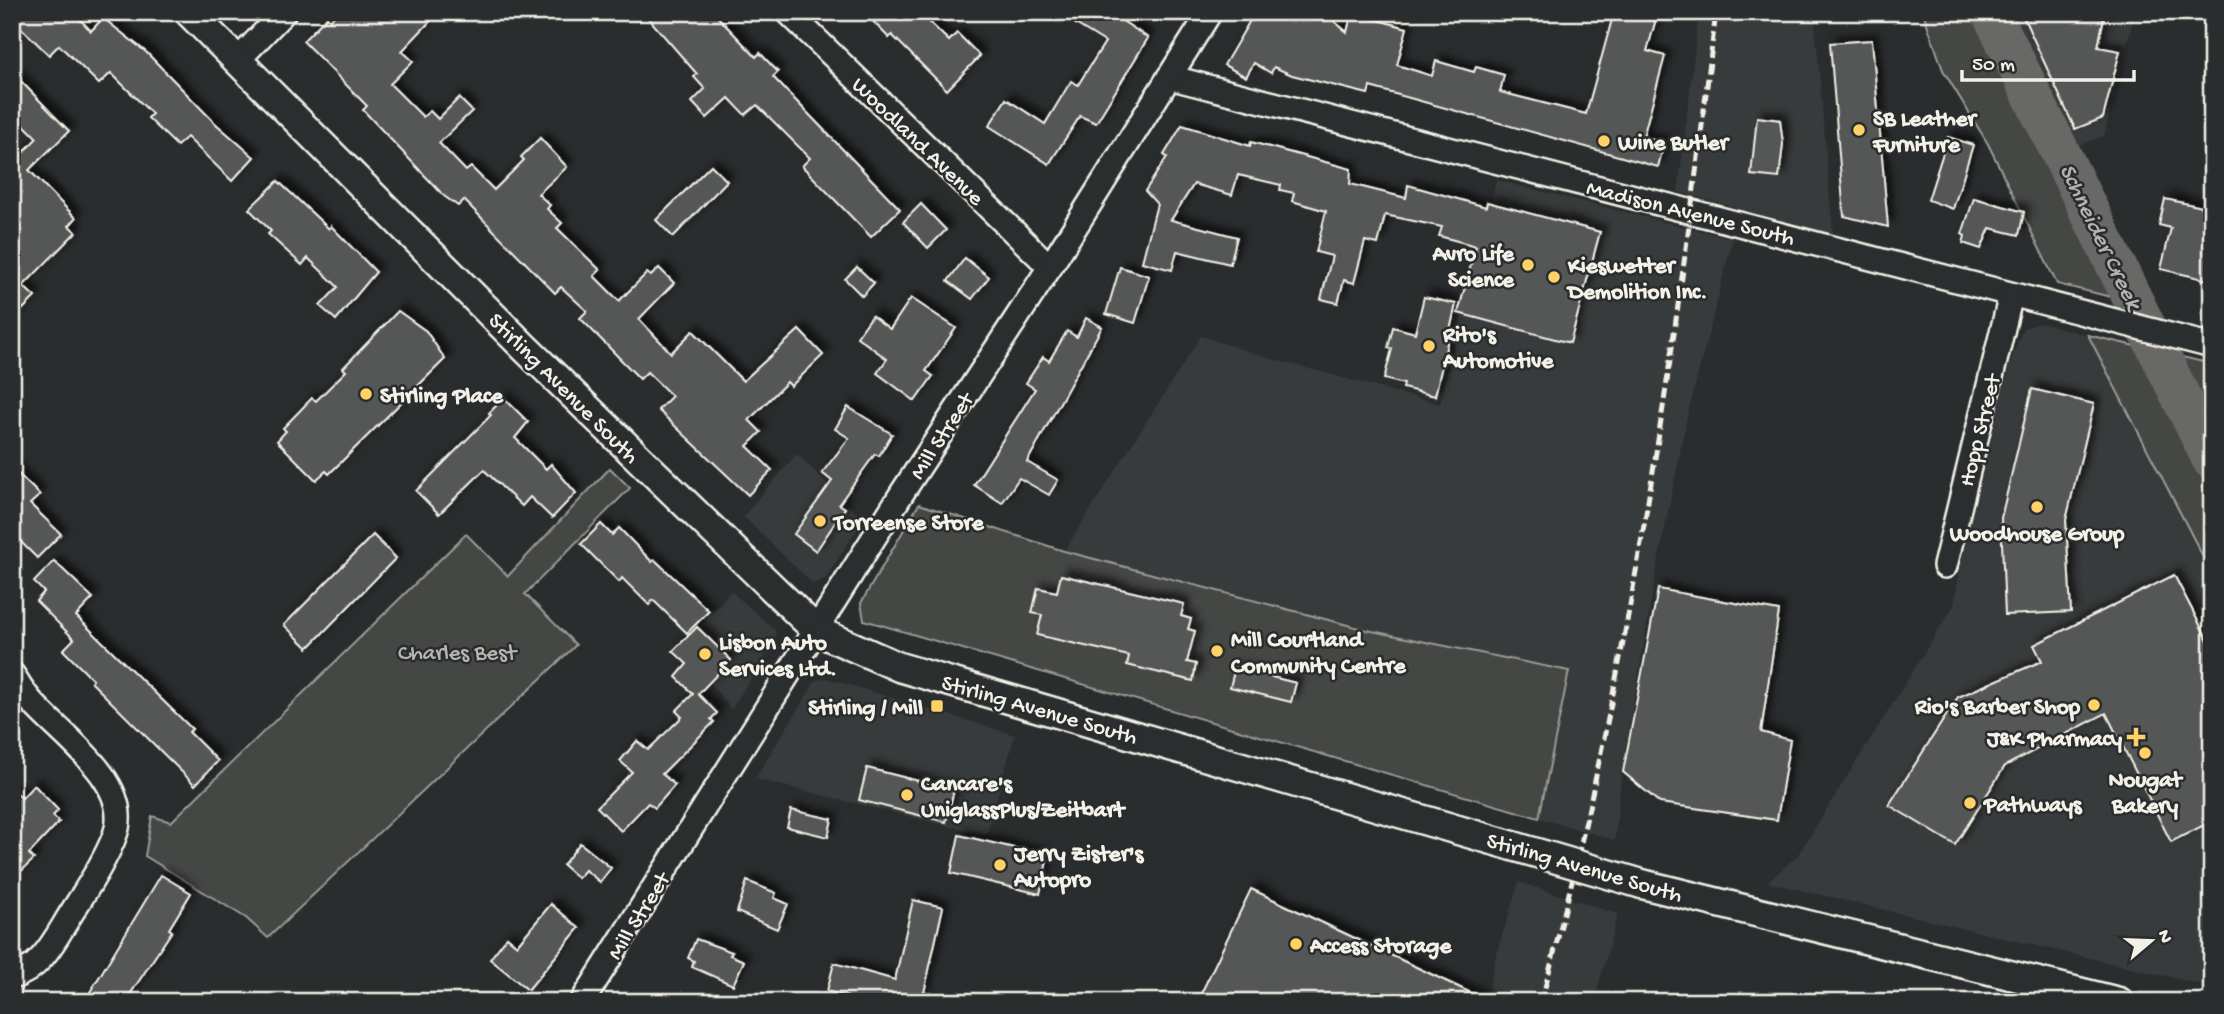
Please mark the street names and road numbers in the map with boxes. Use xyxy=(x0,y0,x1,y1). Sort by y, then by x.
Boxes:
street label: Woodland Avenue xyxy=(845,72,989,213)
street label: Madison Avenue South xyxy=(1583,175,1797,253)
street label: Stirling Avenue South xyxy=(481,308,644,471)
street label: Hopp Street xyxy=(1954,370,2009,490)
street label: Mill Street xyxy=(905,387,982,485)
street label: Stirling Avenue South xyxy=(938,670,1140,752)
street label: Stirling Avenue South xyxy=(1483,828,1685,910)
street label: Mill Street xyxy=(603,867,678,966)

